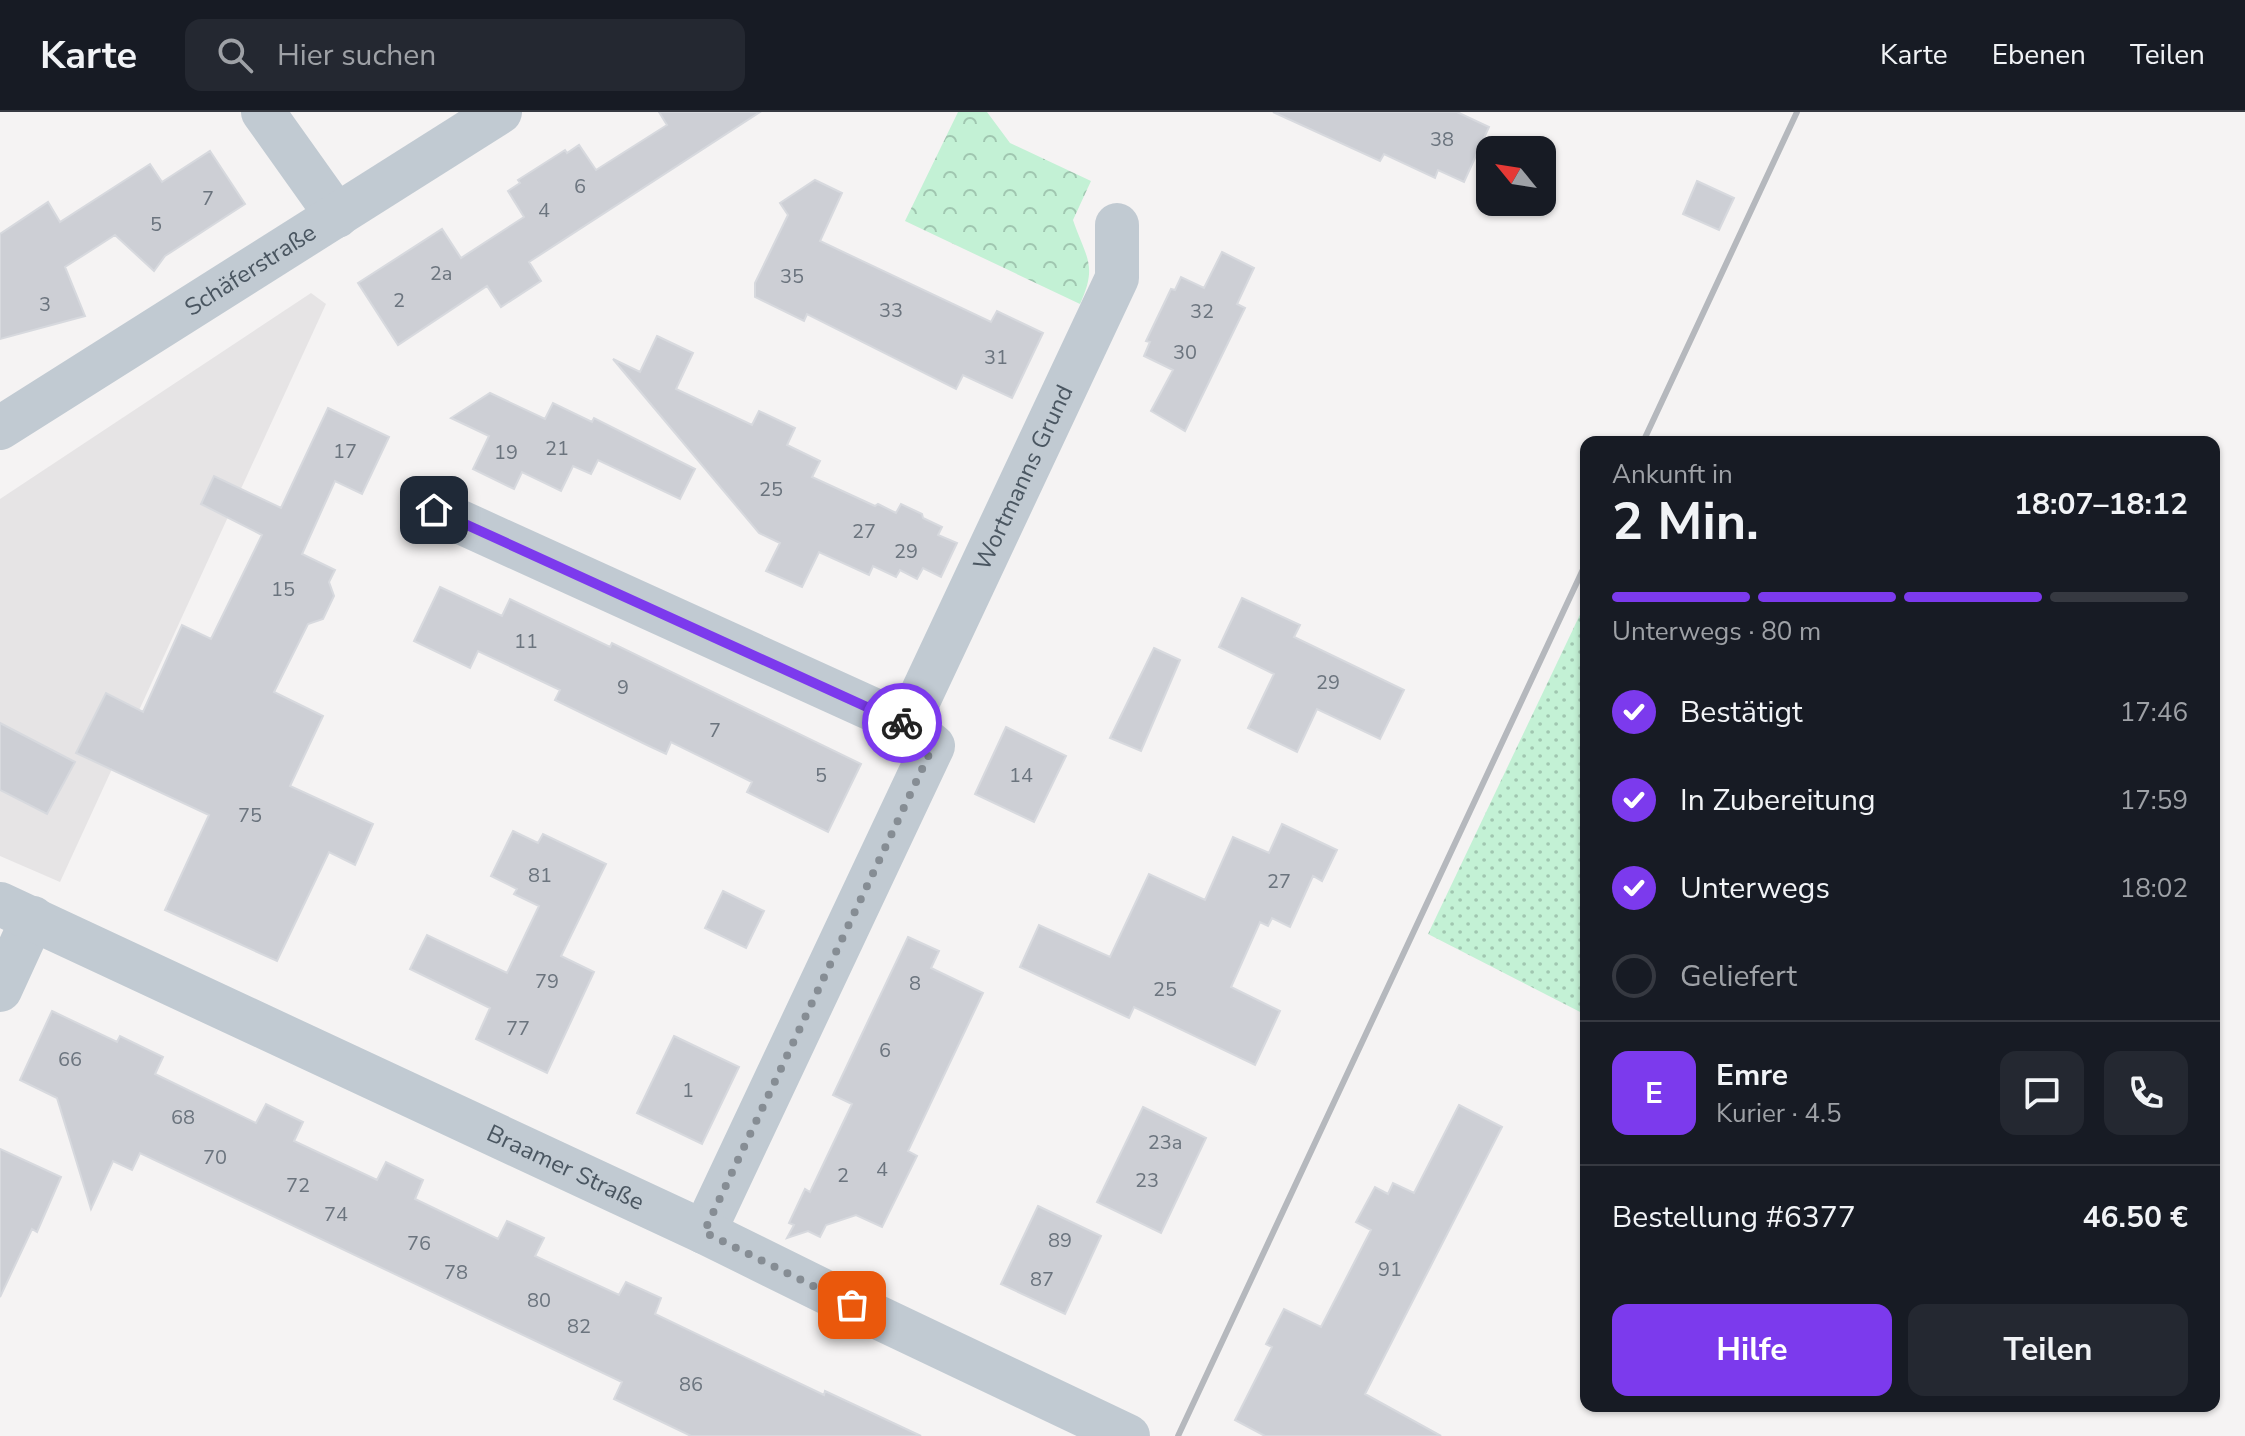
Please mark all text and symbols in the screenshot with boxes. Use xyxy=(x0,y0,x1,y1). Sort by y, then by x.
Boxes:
search box xyxy=(185,19,745,91)
text: Karte xyxy=(40,30,137,81)
icon: search xyxy=(213,33,257,77)
text: Hier suchen xyxy=(277,35,436,76)
text: Karte xyxy=(1880,36,1948,74)
text: Ebenen xyxy=(1992,36,2086,74)
text: Teilen xyxy=(2130,36,2205,74)
house number: 38 xyxy=(1430,126,1454,153)
north arrow xyxy=(1476,136,1556,216)
map controls xyxy=(1476,136,1556,216)
house number: 6 xyxy=(574,173,586,200)
house number: 7 xyxy=(202,185,214,212)
house number: 4 xyxy=(538,197,550,224)
house number: 5 xyxy=(150,211,162,238)
street label: Schäferstraße xyxy=(178,216,322,323)
house number: 2a xyxy=(430,260,452,287)
house number: 35 xyxy=(780,263,804,290)
house number: 2 xyxy=(393,287,405,314)
house number: 3 xyxy=(39,291,51,318)
house number: 33 xyxy=(879,297,903,324)
house number: 32 xyxy=(1190,298,1214,325)
house number: 30 xyxy=(1173,339,1197,366)
house number: 31 xyxy=(984,344,1008,371)
street label: Wortmanns Grund xyxy=(966,380,1081,576)
house number: 21 xyxy=(545,435,569,462)
house number: 17 xyxy=(333,438,357,465)
house number: 19 xyxy=(494,439,518,466)
text: Ankunft in xyxy=(1612,457,1733,492)
pin xyxy=(400,476,468,544)
house number: 25 xyxy=(759,476,783,503)
text: 18:07–18:12 xyxy=(2014,484,2188,525)
text: 2 Min. xyxy=(1612,486,1759,557)
icon: home xyxy=(412,488,456,532)
house number: 27 xyxy=(852,518,876,545)
house number: 29 xyxy=(894,538,918,565)
house number: 15 xyxy=(271,576,295,603)
text: Unterwegs · 80 m xyxy=(1612,614,1821,649)
house number: 11 xyxy=(514,628,538,655)
house number: 29 xyxy=(1316,669,1340,696)
house number: 9 xyxy=(617,674,629,701)
courier xyxy=(862,683,942,763)
icon: check xyxy=(1612,690,1656,734)
text: Bestätigt xyxy=(1680,692,1802,733)
text: 17:46 xyxy=(2120,695,2188,730)
icon: bike xyxy=(880,701,924,745)
house number: 7 xyxy=(709,717,721,744)
house number: 5 xyxy=(815,762,827,789)
house number: 14 xyxy=(1009,762,1033,789)
icon: check xyxy=(1612,778,1656,822)
text: In Zubereitung xyxy=(1680,780,1876,821)
text: 17:59 xyxy=(2120,783,2188,818)
house number: 75 xyxy=(238,802,262,829)
house number: 81 xyxy=(528,862,552,889)
icon: check xyxy=(1612,866,1656,910)
house number: 27 xyxy=(1267,868,1291,895)
text: Unterwegs xyxy=(1680,868,1830,909)
text: 18:02 xyxy=(2120,871,2188,906)
text: Geliefert xyxy=(1680,956,1797,997)
house number: 79 xyxy=(535,968,559,995)
house number: 8 xyxy=(909,970,921,997)
house number: 25 xyxy=(1153,976,1177,1003)
house number: 77 xyxy=(506,1015,530,1042)
house number: 6 xyxy=(879,1037,891,1064)
house number: 66 xyxy=(58,1046,82,1073)
button: chat xyxy=(2000,1051,2084,1135)
button: phone xyxy=(2104,1051,2188,1135)
text: Emre xyxy=(1716,1055,1788,1096)
text: E xyxy=(1645,1073,1663,1114)
house number: 1 xyxy=(682,1077,694,1104)
text: Kurier · 4.5 xyxy=(1716,1096,1841,1131)
house number: 68 xyxy=(171,1104,195,1131)
street label: Braamer Straße xyxy=(482,1117,650,1218)
house number: 23a xyxy=(1148,1129,1182,1156)
house number: 70 xyxy=(203,1144,227,1171)
house number: 4 xyxy=(876,1156,888,1183)
house number: 2 xyxy=(837,1162,849,1189)
house number: 23 xyxy=(1135,1167,1159,1194)
house number: 72 xyxy=(286,1172,310,1199)
text: Bestellung #6377 xyxy=(1612,1197,1856,1238)
text: 46.50 € xyxy=(2082,1197,2188,1238)
house number: 74 xyxy=(324,1201,348,1228)
house number: 89 xyxy=(1048,1227,1072,1254)
house number: 76 xyxy=(407,1230,431,1257)
house number: 91 xyxy=(1378,1256,1402,1283)
house number: 78 xyxy=(444,1259,468,1286)
house number: 87 xyxy=(1030,1266,1054,1293)
pin xyxy=(818,1271,886,1339)
icon: bag xyxy=(830,1283,874,1327)
house number: 80 xyxy=(527,1287,551,1314)
button: Hilfe xyxy=(1612,1304,1892,1396)
button: Teilen xyxy=(1908,1304,2188,1396)
house number: 82 xyxy=(567,1313,591,1340)
house number: 86 xyxy=(679,1371,703,1398)

